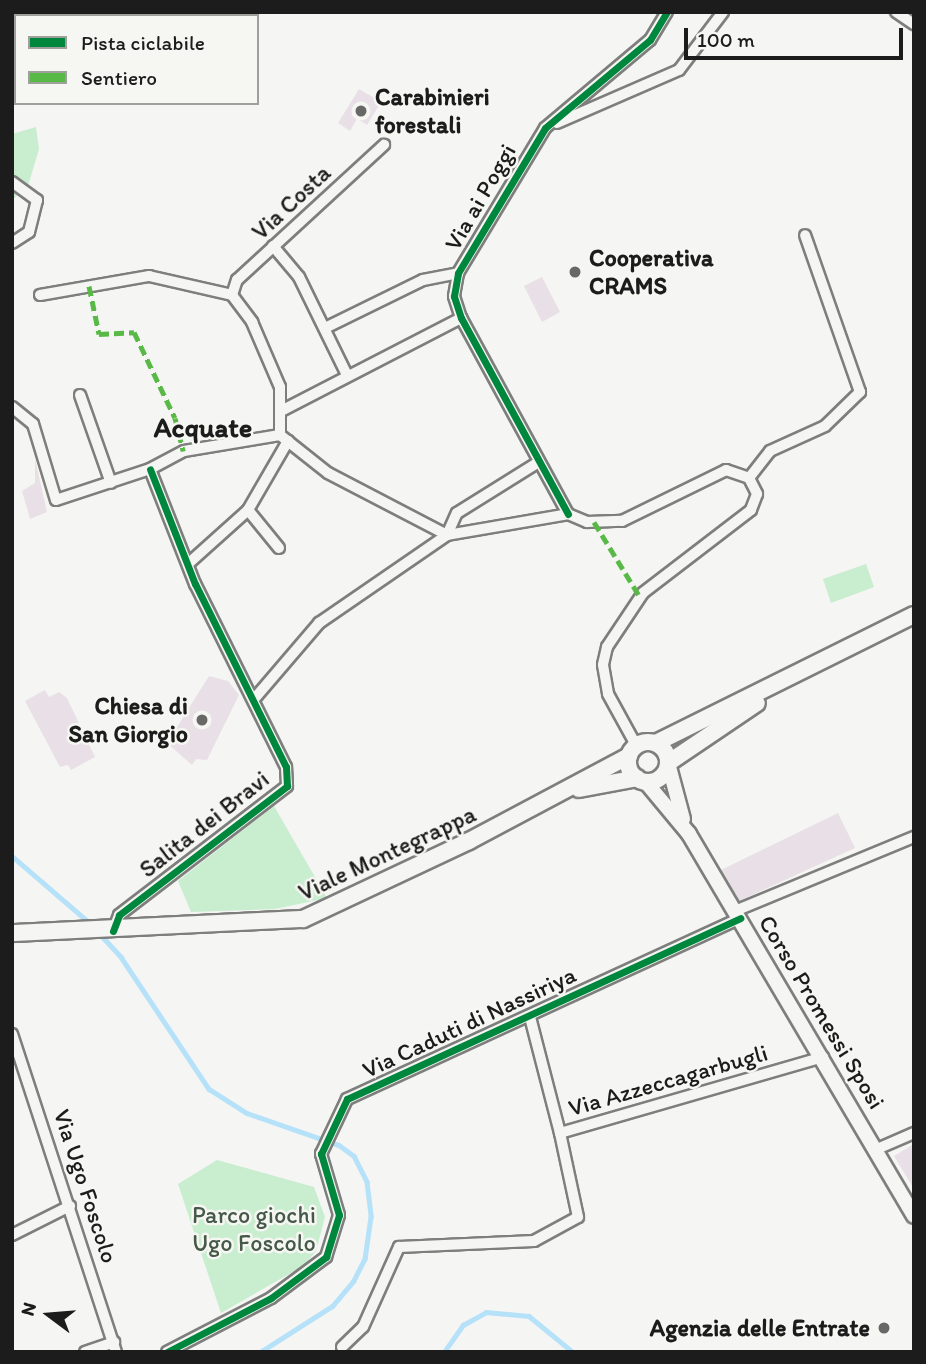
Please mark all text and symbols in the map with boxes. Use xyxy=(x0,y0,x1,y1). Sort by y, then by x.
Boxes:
legend xyxy=(14,14,259,105)
scale bar xyxy=(688,14,907,58)
text: 100 m xyxy=(697,27,755,52)
text: Pista ciclabile xyxy=(81,30,205,55)
text: Sentiero xyxy=(81,65,157,90)
place label: Carabinieri forestali xyxy=(375,83,490,139)
marker: Carabinieri forestali xyxy=(353,103,369,119)
street label: Via ai Poggi xyxy=(438,139,522,255)
street label: Via Costa xyxy=(246,159,336,245)
place label: Cooperativa CRAMS xyxy=(589,244,713,300)
marker: Cooperativa CRAMS xyxy=(567,264,583,280)
district label: Acquate xyxy=(154,410,252,444)
place label: Chiesa di San Giorgio xyxy=(68,692,188,748)
marker: Chiesa di San Giorgio xyxy=(194,712,210,728)
street label: Salita dei Bravi xyxy=(133,764,275,884)
street label: Viale Montegrappa xyxy=(294,799,480,907)
street label: Corso Promessi Sposi xyxy=(753,910,891,1114)
street label: Via Caduti di Nassiriya xyxy=(358,960,580,1084)
street label: Via Azzeccagarbugli xyxy=(565,1038,771,1122)
street label: Via Ugo Foscolo xyxy=(48,1106,124,1266)
park label: Parco giochi Ugo Foscolo xyxy=(192,1201,316,1257)
north arrow xyxy=(14,1280,84,1350)
text: N xyxy=(16,1300,41,1318)
place label: Agenzia delle Entrate xyxy=(650,1314,870,1342)
marker: Agenzia delle Entrate xyxy=(876,1320,892,1336)

